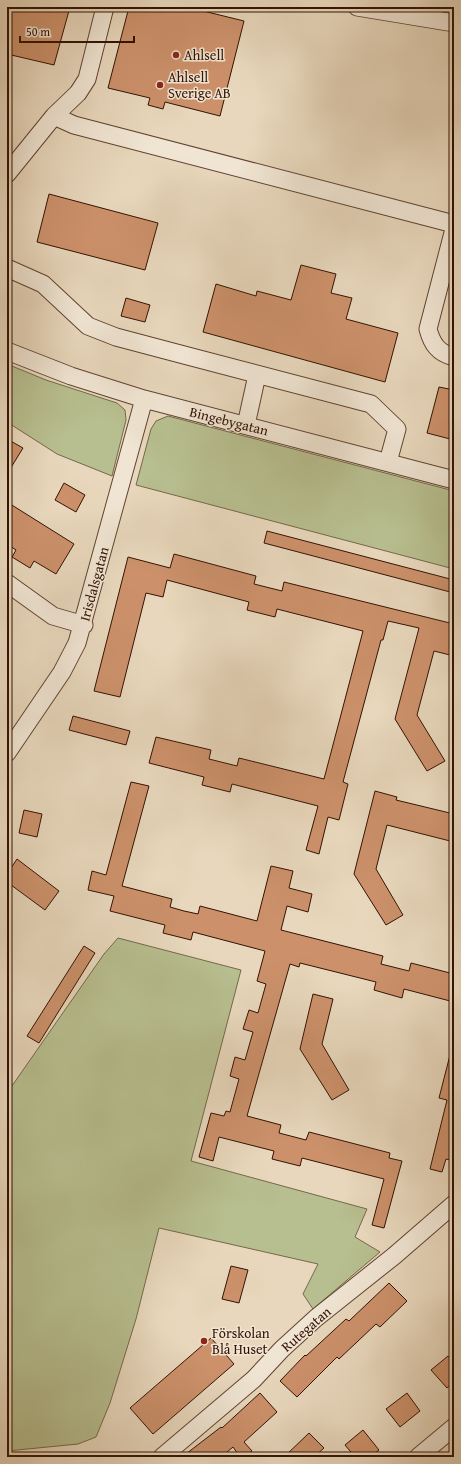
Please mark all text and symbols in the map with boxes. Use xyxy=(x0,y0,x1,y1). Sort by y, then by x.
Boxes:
scale bar xyxy=(20,18,134,44)
text: 50 m xyxy=(26,23,50,40)
place label: Ahlsell xyxy=(184,45,224,65)
marker: Ahlsell xyxy=(171,50,181,60)
place label: Ahlsell Sverige AB xyxy=(168,67,231,103)
marker: Ahlsell Sverige AB xyxy=(155,80,165,90)
street label: Bingebygatan xyxy=(188,402,271,440)
street label: Irisdalsgatan xyxy=(74,545,114,623)
street label: Rutegatan xyxy=(277,1302,335,1356)
place label: Förskolan Blå Huset xyxy=(212,1323,270,1359)
marker: Förskolan Blå Huset xyxy=(199,1336,209,1346)

